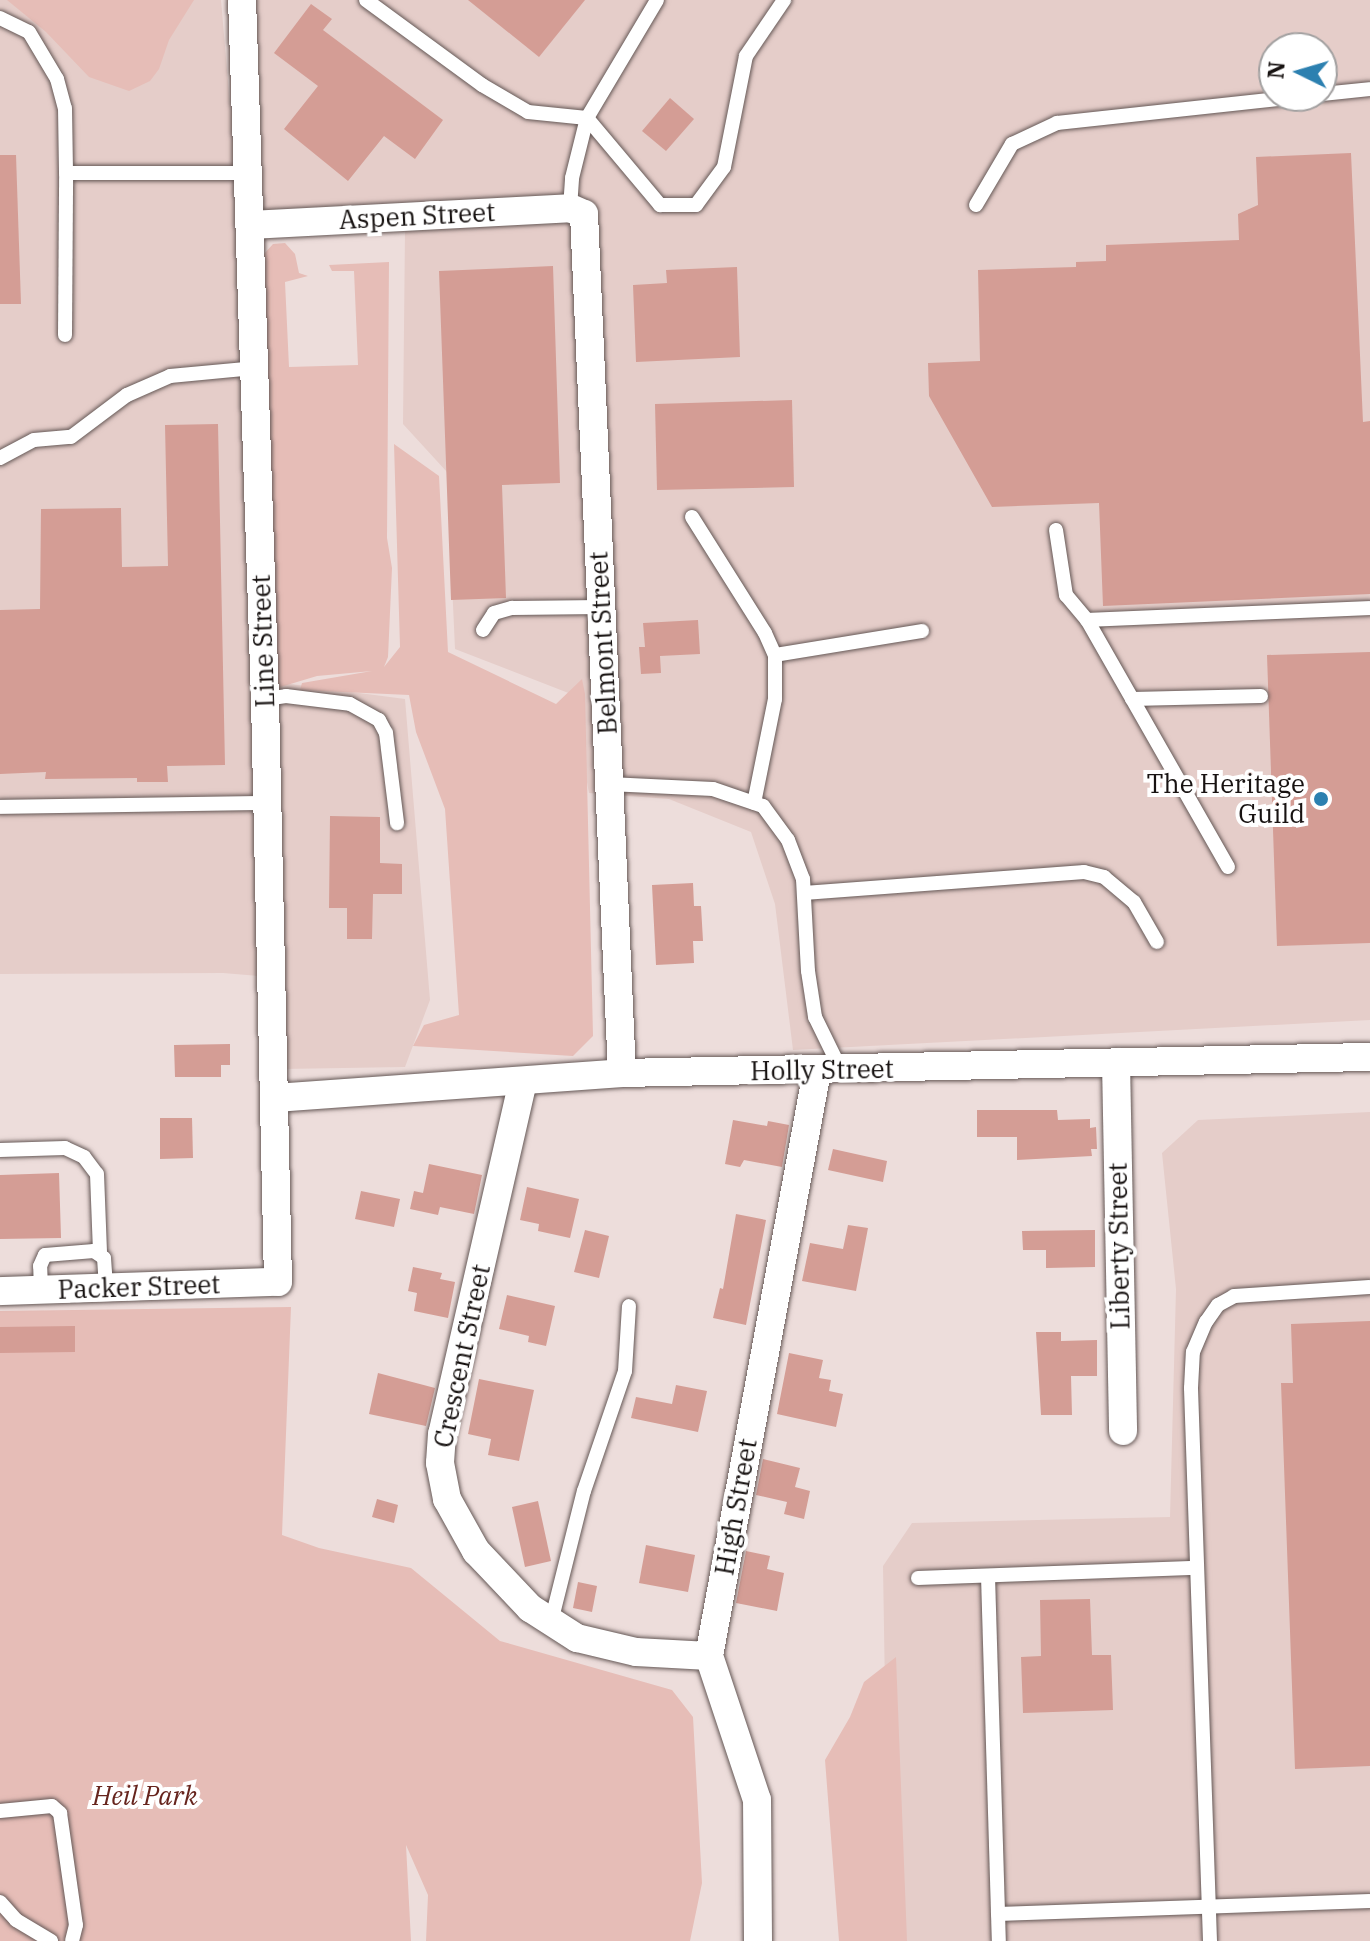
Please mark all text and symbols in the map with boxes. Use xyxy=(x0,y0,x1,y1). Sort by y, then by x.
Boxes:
north arrow xyxy=(1258,32,1338,112)
text: N xyxy=(1260,60,1291,80)
street label: Aspen Street xyxy=(338,196,496,236)
street label: Belmont Street xyxy=(583,551,623,735)
street label: Line Street xyxy=(245,574,281,708)
place label: The Heritage Guild xyxy=(1147,768,1305,830)
marker: The Heritage Guild xyxy=(1312,790,1330,808)
street label: Holly Street xyxy=(750,1053,894,1087)
street label: Liberty Street xyxy=(1102,1162,1136,1330)
street label: Crescent Street xyxy=(427,1262,497,1450)
street label: Packer Street xyxy=(57,1269,221,1305)
street label: High Street xyxy=(709,1436,763,1578)
park label: Heil Park xyxy=(92,1780,198,1812)

